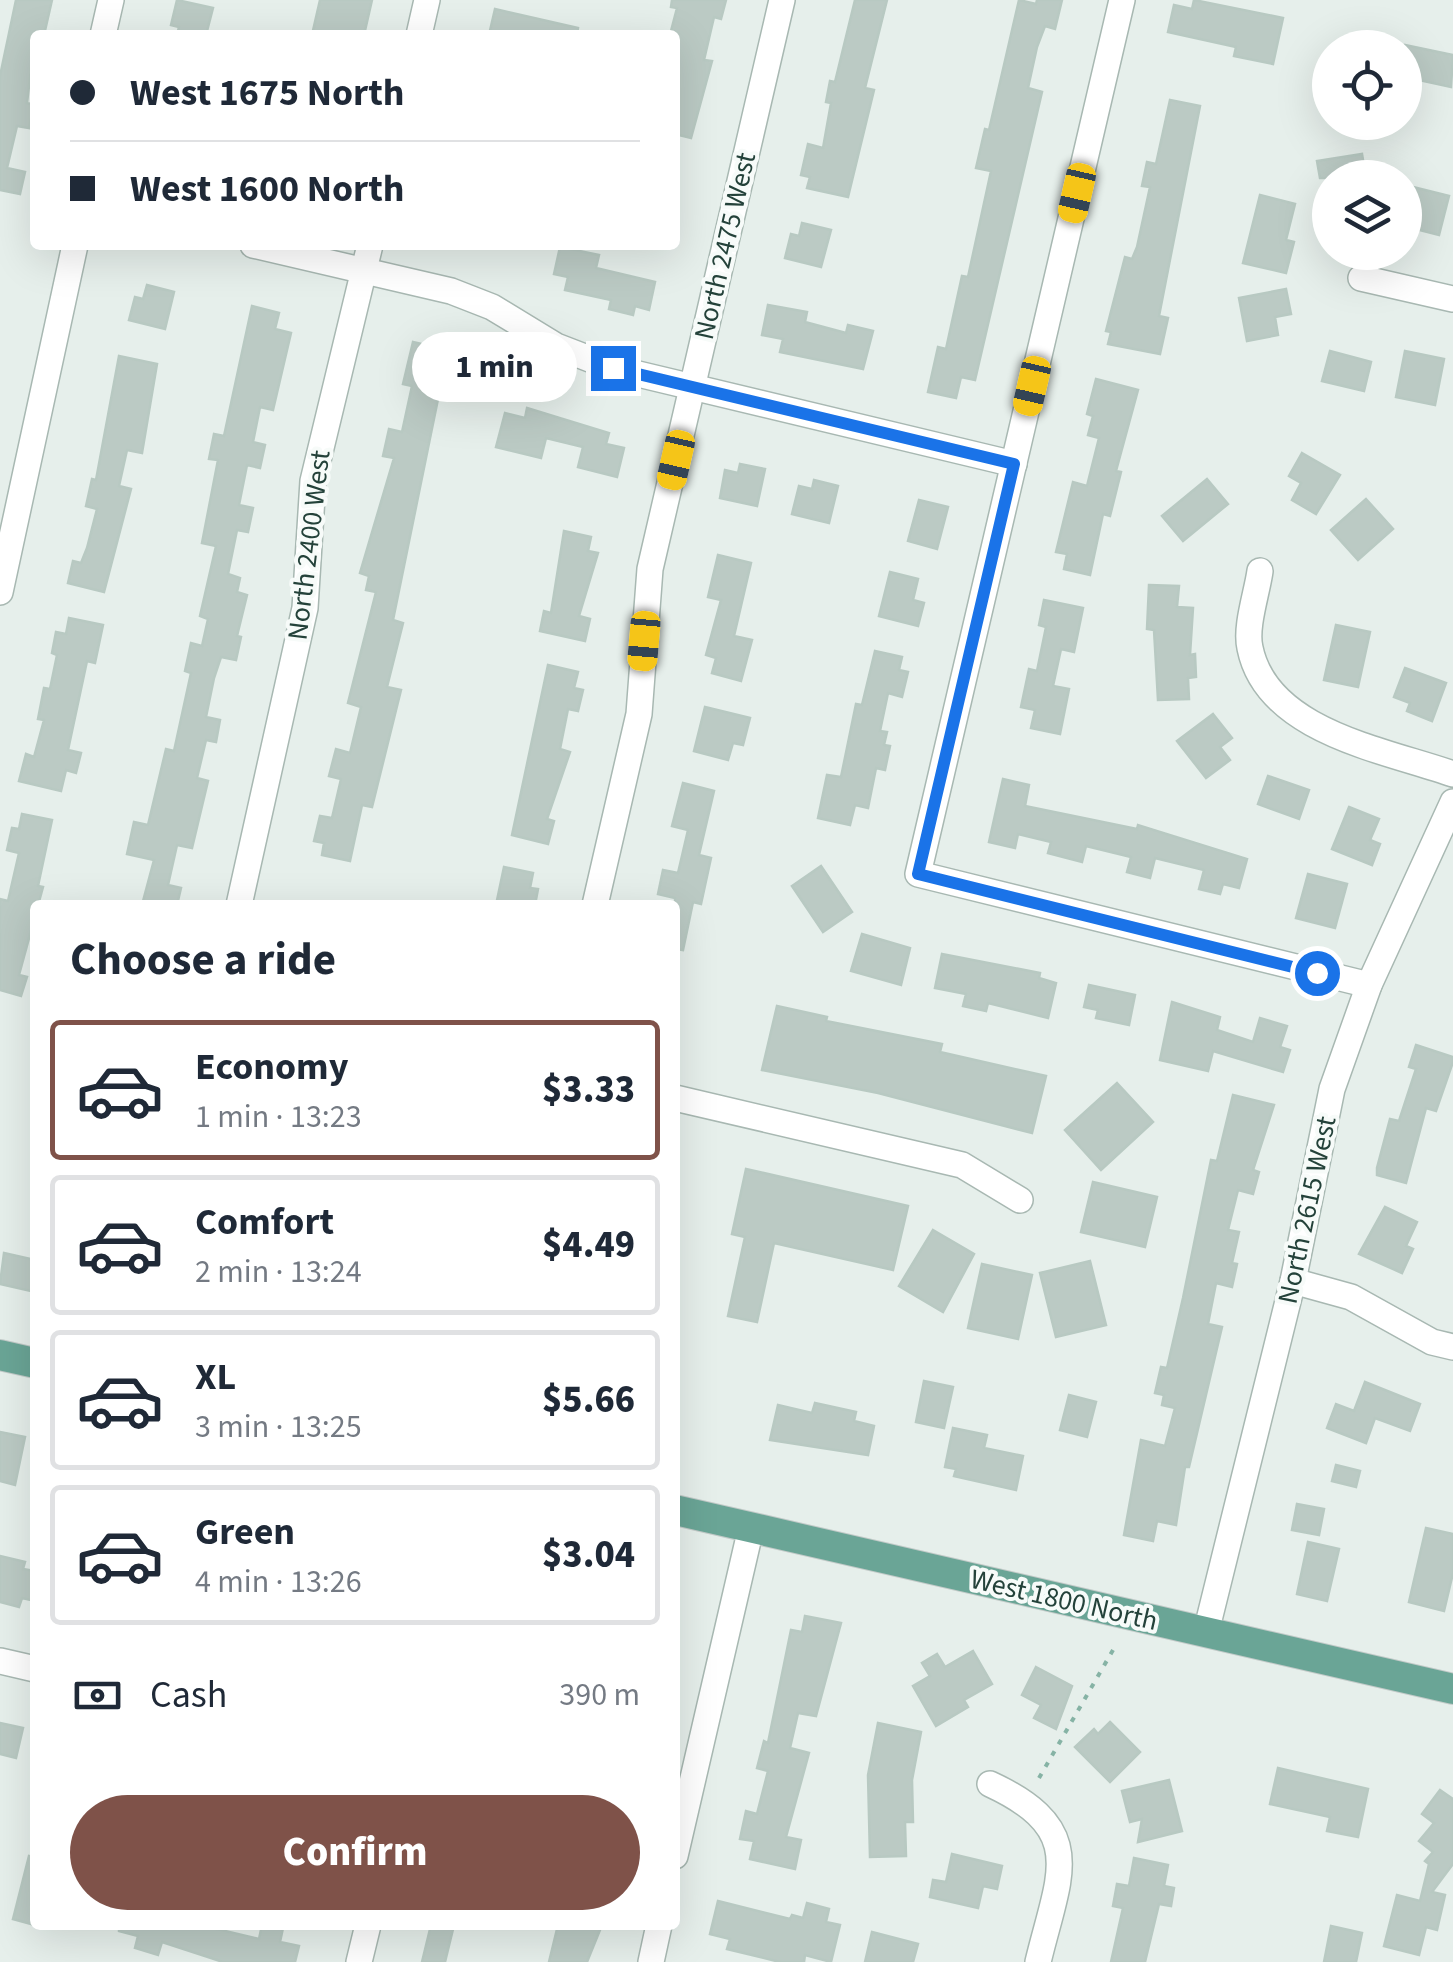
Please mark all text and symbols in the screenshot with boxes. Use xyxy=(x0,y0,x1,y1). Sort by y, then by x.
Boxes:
map controls xyxy=(1312,30,1422,270)
button: locate xyxy=(1312,30,1422,140)
text: West 1675 North xyxy=(130,66,404,120)
street label: North 2475 West xyxy=(684,148,766,344)
car xyxy=(1056,160,1098,226)
button: layers xyxy=(1312,160,1422,270)
text: West 1600 North xyxy=(130,162,404,216)
callout: 1 min xyxy=(413,333,578,403)
text: 1 min xyxy=(455,344,534,390)
route end xyxy=(591,346,636,391)
car xyxy=(1011,353,1053,419)
car xyxy=(655,427,697,493)
street label: North 2400 West xyxy=(278,447,341,642)
car xyxy=(626,610,662,672)
text: Choose a ride xyxy=(70,928,336,992)
route start xyxy=(1295,951,1340,996)
text: Economy xyxy=(195,1040,348,1094)
icon: car xyxy=(75,1045,165,1135)
text: $3.33 xyxy=(542,1063,635,1117)
text: 1 min · 13:23 xyxy=(195,1094,362,1140)
street label: North 2615 West xyxy=(1268,1112,1347,1308)
text: Comfort xyxy=(195,1195,334,1249)
icon: car xyxy=(75,1200,165,1290)
text: $4.49 xyxy=(542,1218,635,1272)
text: 2 min · 13:24 xyxy=(195,1249,362,1295)
text: XL xyxy=(195,1350,236,1404)
icon: car xyxy=(75,1355,165,1445)
text: $5.66 xyxy=(542,1373,635,1427)
text: 3 min · 13:25 xyxy=(195,1404,362,1450)
text: Green xyxy=(195,1505,295,1559)
icon: car xyxy=(75,1510,165,1600)
text: $3.04 xyxy=(542,1528,635,1582)
text: 4 min · 13:26 xyxy=(195,1559,362,1605)
street label: West 1800 North xyxy=(966,1559,1162,1641)
icon: cash xyxy=(70,1668,125,1723)
text: Cash xyxy=(150,1668,227,1722)
text: 390 m xyxy=(559,1672,640,1718)
button: Confirm xyxy=(70,1795,640,1910)

